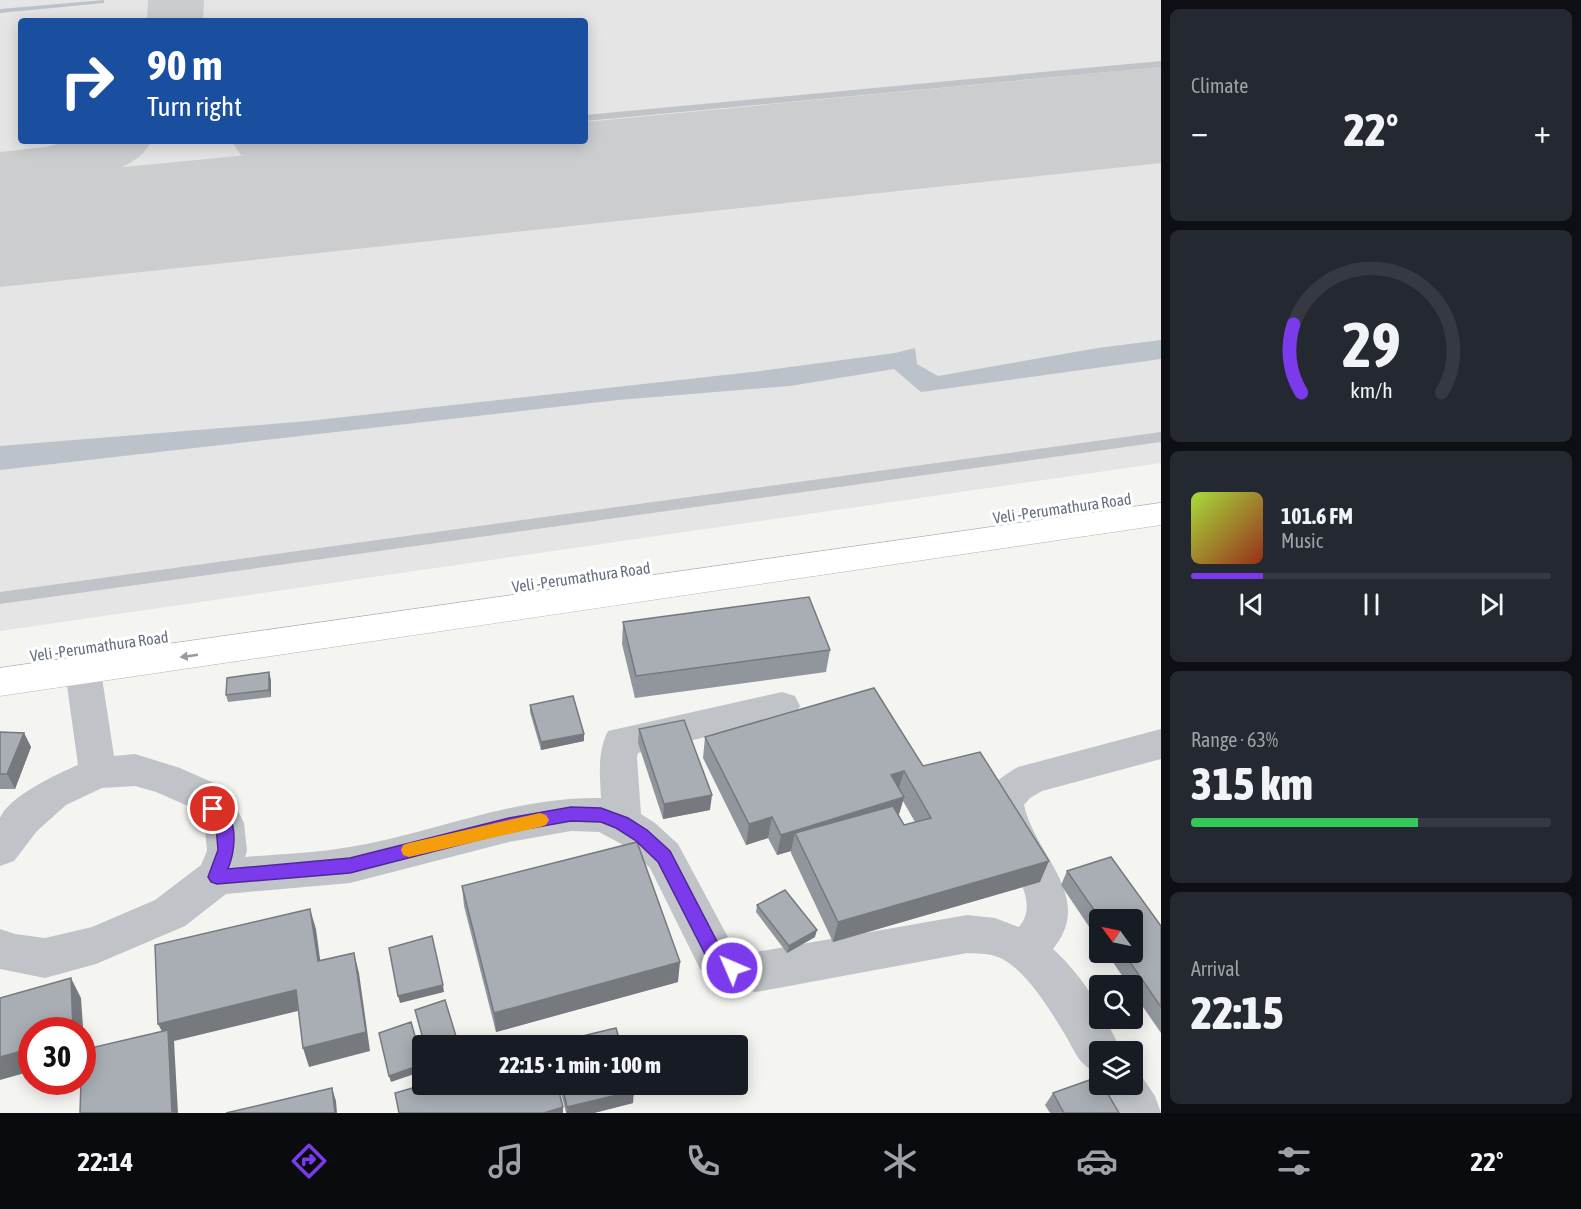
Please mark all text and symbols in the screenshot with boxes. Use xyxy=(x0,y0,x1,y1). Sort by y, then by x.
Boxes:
text: 90 m xyxy=(147,41,222,89)
icon: right xyxy=(48,42,126,120)
text: Climate xyxy=(1191,74,1248,97)
text: Turn right xyxy=(147,91,242,122)
text: 22° xyxy=(1344,104,1398,156)
text: − xyxy=(1191,112,1208,150)
text: + xyxy=(1534,112,1551,150)
text: 29 xyxy=(1342,309,1400,380)
text: km/h xyxy=(1350,378,1392,403)
street label: Veli -Perumathura Road xyxy=(992,489,1132,527)
text: 101.6 FM xyxy=(1281,503,1353,529)
text: Music xyxy=(1281,529,1323,552)
street label: Veli -Perumathura Road xyxy=(511,558,651,596)
icon: previous xyxy=(1235,588,1268,621)
icon: pause xyxy=(1355,588,1388,621)
icon: next xyxy=(1475,588,1508,621)
street label: Veli -Perumathura Road xyxy=(29,627,169,665)
one-way arrow xyxy=(179,651,198,660)
text: Range · 63% xyxy=(1191,728,1278,751)
text: 315 km xyxy=(1191,758,1313,810)
pin xyxy=(187,783,238,834)
icon: arrive xyxy=(196,792,229,825)
north arrow xyxy=(1089,909,1143,963)
map controls xyxy=(1089,909,1143,1095)
position arrow xyxy=(700,936,764,1000)
text: Arrival xyxy=(1191,957,1240,980)
button: search xyxy=(1089,975,1143,1029)
text: 22:15 xyxy=(1191,987,1284,1039)
speed limit sign: 30 xyxy=(18,1017,96,1095)
button: layers xyxy=(1089,1041,1143,1095)
text: 22:15 · 1 min · 100 m xyxy=(499,1052,661,1078)
icon: directions xyxy=(288,1140,330,1182)
icon: music xyxy=(485,1140,527,1182)
icon: phone xyxy=(682,1140,724,1182)
icon: climate xyxy=(879,1140,921,1182)
icon: car xyxy=(1076,1140,1118,1182)
icon: filters xyxy=(1273,1140,1315,1182)
text: 22:14 xyxy=(78,1146,133,1177)
text: 22° xyxy=(1471,1146,1503,1177)

